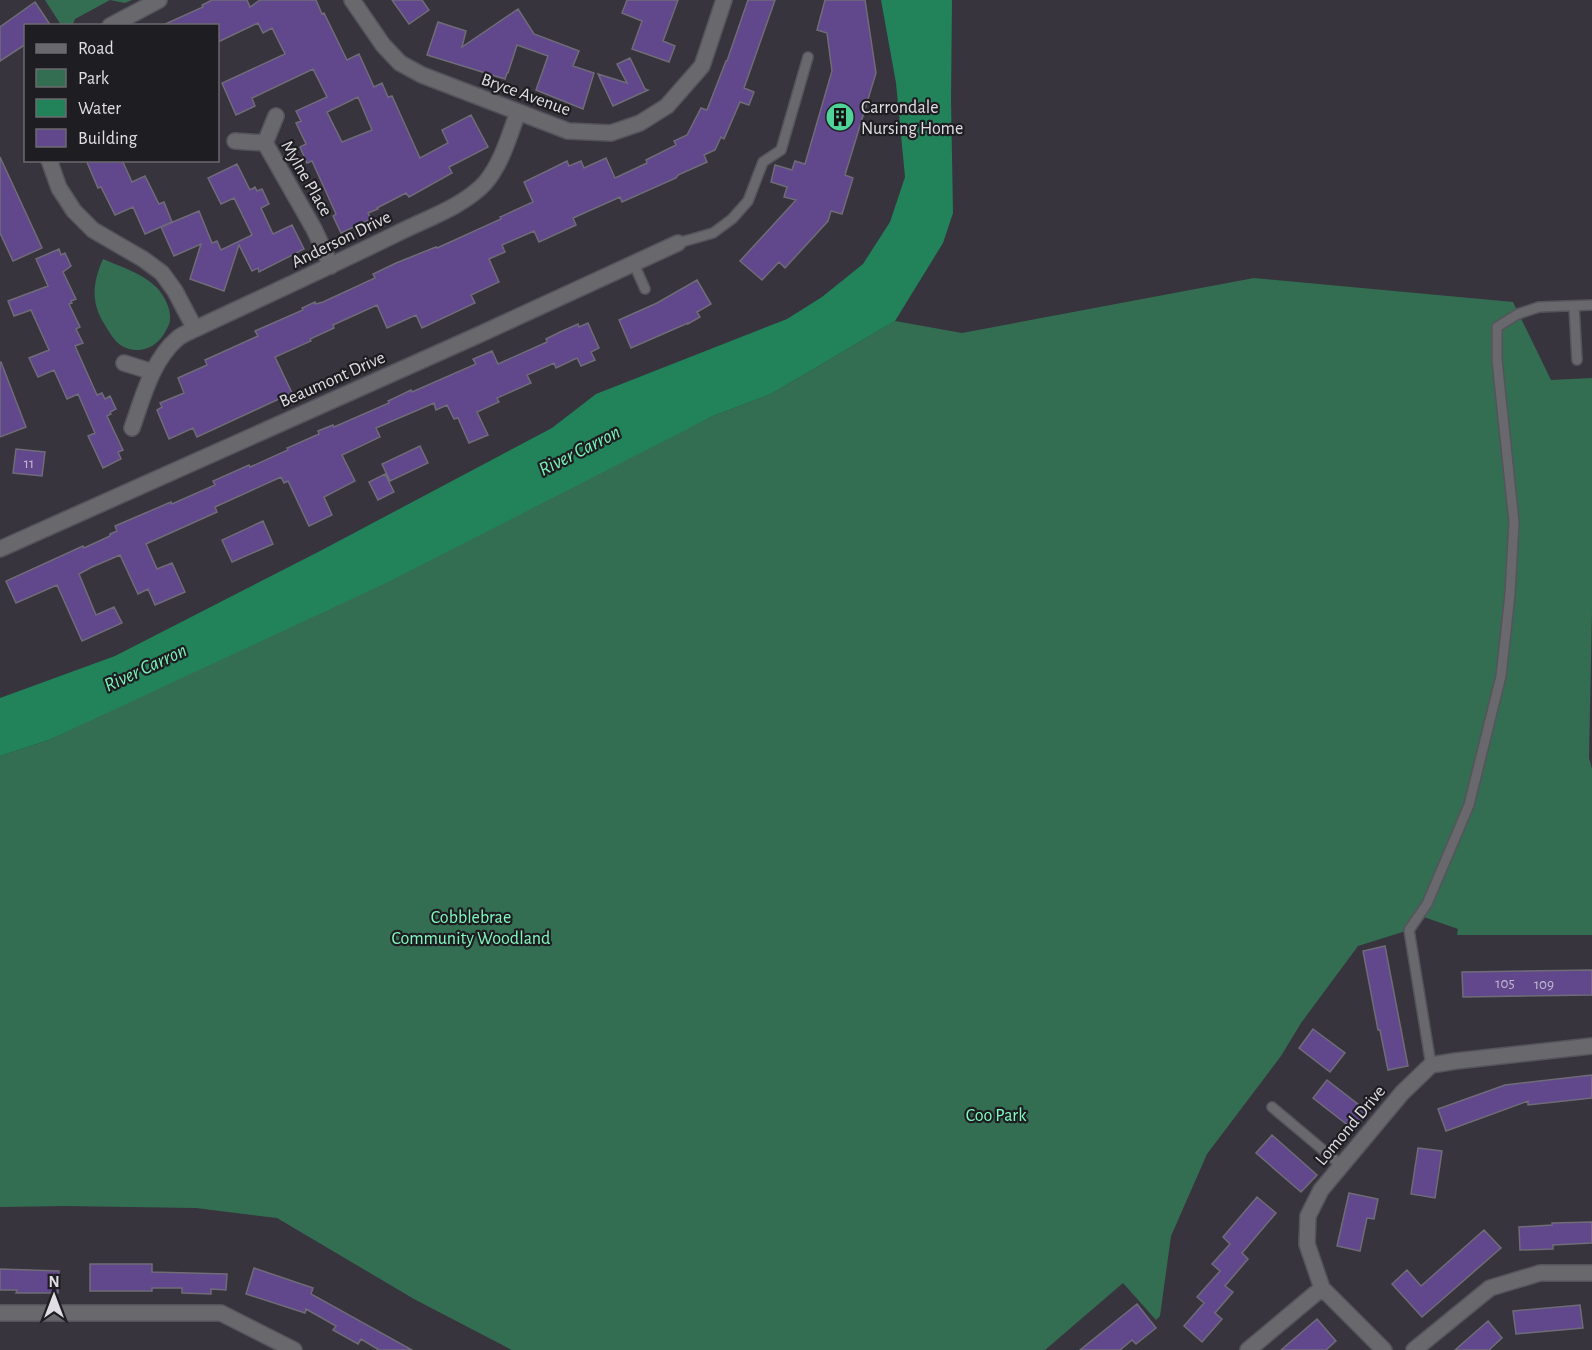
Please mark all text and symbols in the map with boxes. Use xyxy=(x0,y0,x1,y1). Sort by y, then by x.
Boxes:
legend xyxy=(24,24,219,162)
text: Road xyxy=(78,40,114,58)
text: Park xyxy=(78,70,110,88)
street label: Bryce Avenue xyxy=(479,70,573,119)
place label: Carrondale Nursing Home xyxy=(861,99,963,138)
text: Water xyxy=(78,100,121,118)
building icon: Carrondale Nursing Home xyxy=(824,101,856,133)
text: Building xyxy=(78,130,138,148)
street label: Mylne Place xyxy=(277,138,335,219)
street label: Anderson Drive xyxy=(289,208,394,272)
street label: Beaumont Drive xyxy=(277,349,388,411)
water label: River Carron xyxy=(535,422,623,480)
house number: 11 xyxy=(24,456,34,471)
water label: River Carron xyxy=(101,640,190,696)
park label: Cobblebrae Community Woodland xyxy=(392,909,550,948)
house number: 105 xyxy=(1495,976,1515,991)
house number: 109 xyxy=(1534,977,1554,992)
street label: Lomond Drive xyxy=(1312,1082,1389,1169)
park label: Coo Park xyxy=(966,1107,1027,1125)
north arrow xyxy=(24,1266,84,1326)
text: N xyxy=(48,1274,60,1290)

